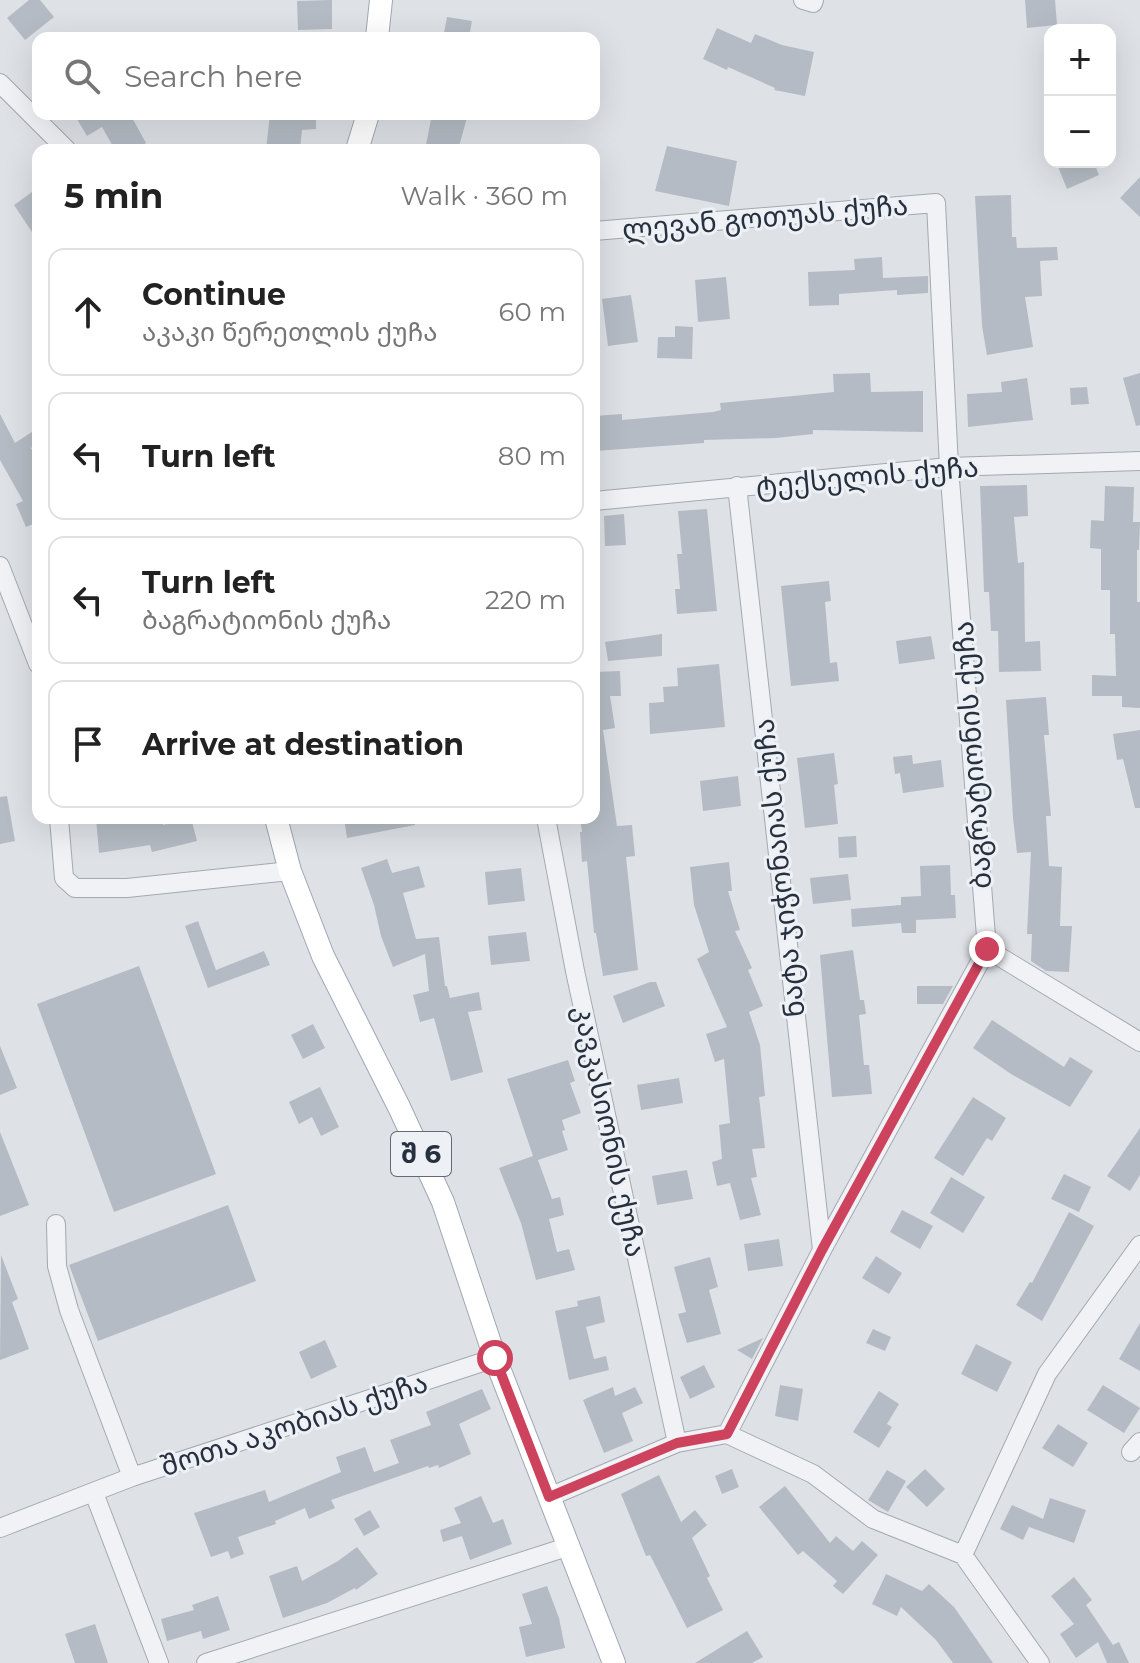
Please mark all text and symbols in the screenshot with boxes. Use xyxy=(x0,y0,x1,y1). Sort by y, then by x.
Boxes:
map controls xyxy=(1044,24,1116,168)
button: + xyxy=(1044,24,1116,96)
search box xyxy=(32,32,600,120)
icon: search xyxy=(60,54,104,98)
text: Search here xyxy=(124,58,302,95)
button: − xyxy=(1044,96,1116,168)
text: 5 min xyxy=(64,175,163,217)
text: Walk · 360 m xyxy=(400,180,568,212)
street label: ლევან გოთუას ქუჩა xyxy=(621,188,909,246)
text: Continue xyxy=(142,276,286,313)
icon: ahead xyxy=(66,290,110,334)
text: 60 m xyxy=(499,296,566,328)
text: აკაკი წერეთლის ქუჩა xyxy=(142,316,438,348)
icon: left xyxy=(66,434,110,478)
text: Turn left xyxy=(142,438,275,475)
text: 80 m xyxy=(498,440,566,472)
street label: ტექსელის ქუჩა xyxy=(754,449,980,503)
text: Turn left xyxy=(142,564,275,601)
icon: left xyxy=(66,578,110,622)
text: 220 m xyxy=(485,584,566,616)
text: ბაგრატიონის ქუჩა xyxy=(142,604,391,636)
street label: ბაგრატიონის ქუჩა xyxy=(946,620,998,890)
street label: ნატა ჯიჭონაიას ქუჩა xyxy=(746,717,812,1019)
icon: arrive xyxy=(66,722,110,766)
text: Arrive at destination xyxy=(142,726,464,763)
route end xyxy=(969,931,1005,967)
street label: კავკასიონის ქუჩა xyxy=(567,1002,653,1260)
road number: შ 6 xyxy=(391,1132,451,1176)
route start xyxy=(477,1340,513,1376)
street label: შოთა აკობიას ქუჩა xyxy=(156,1365,432,1483)

